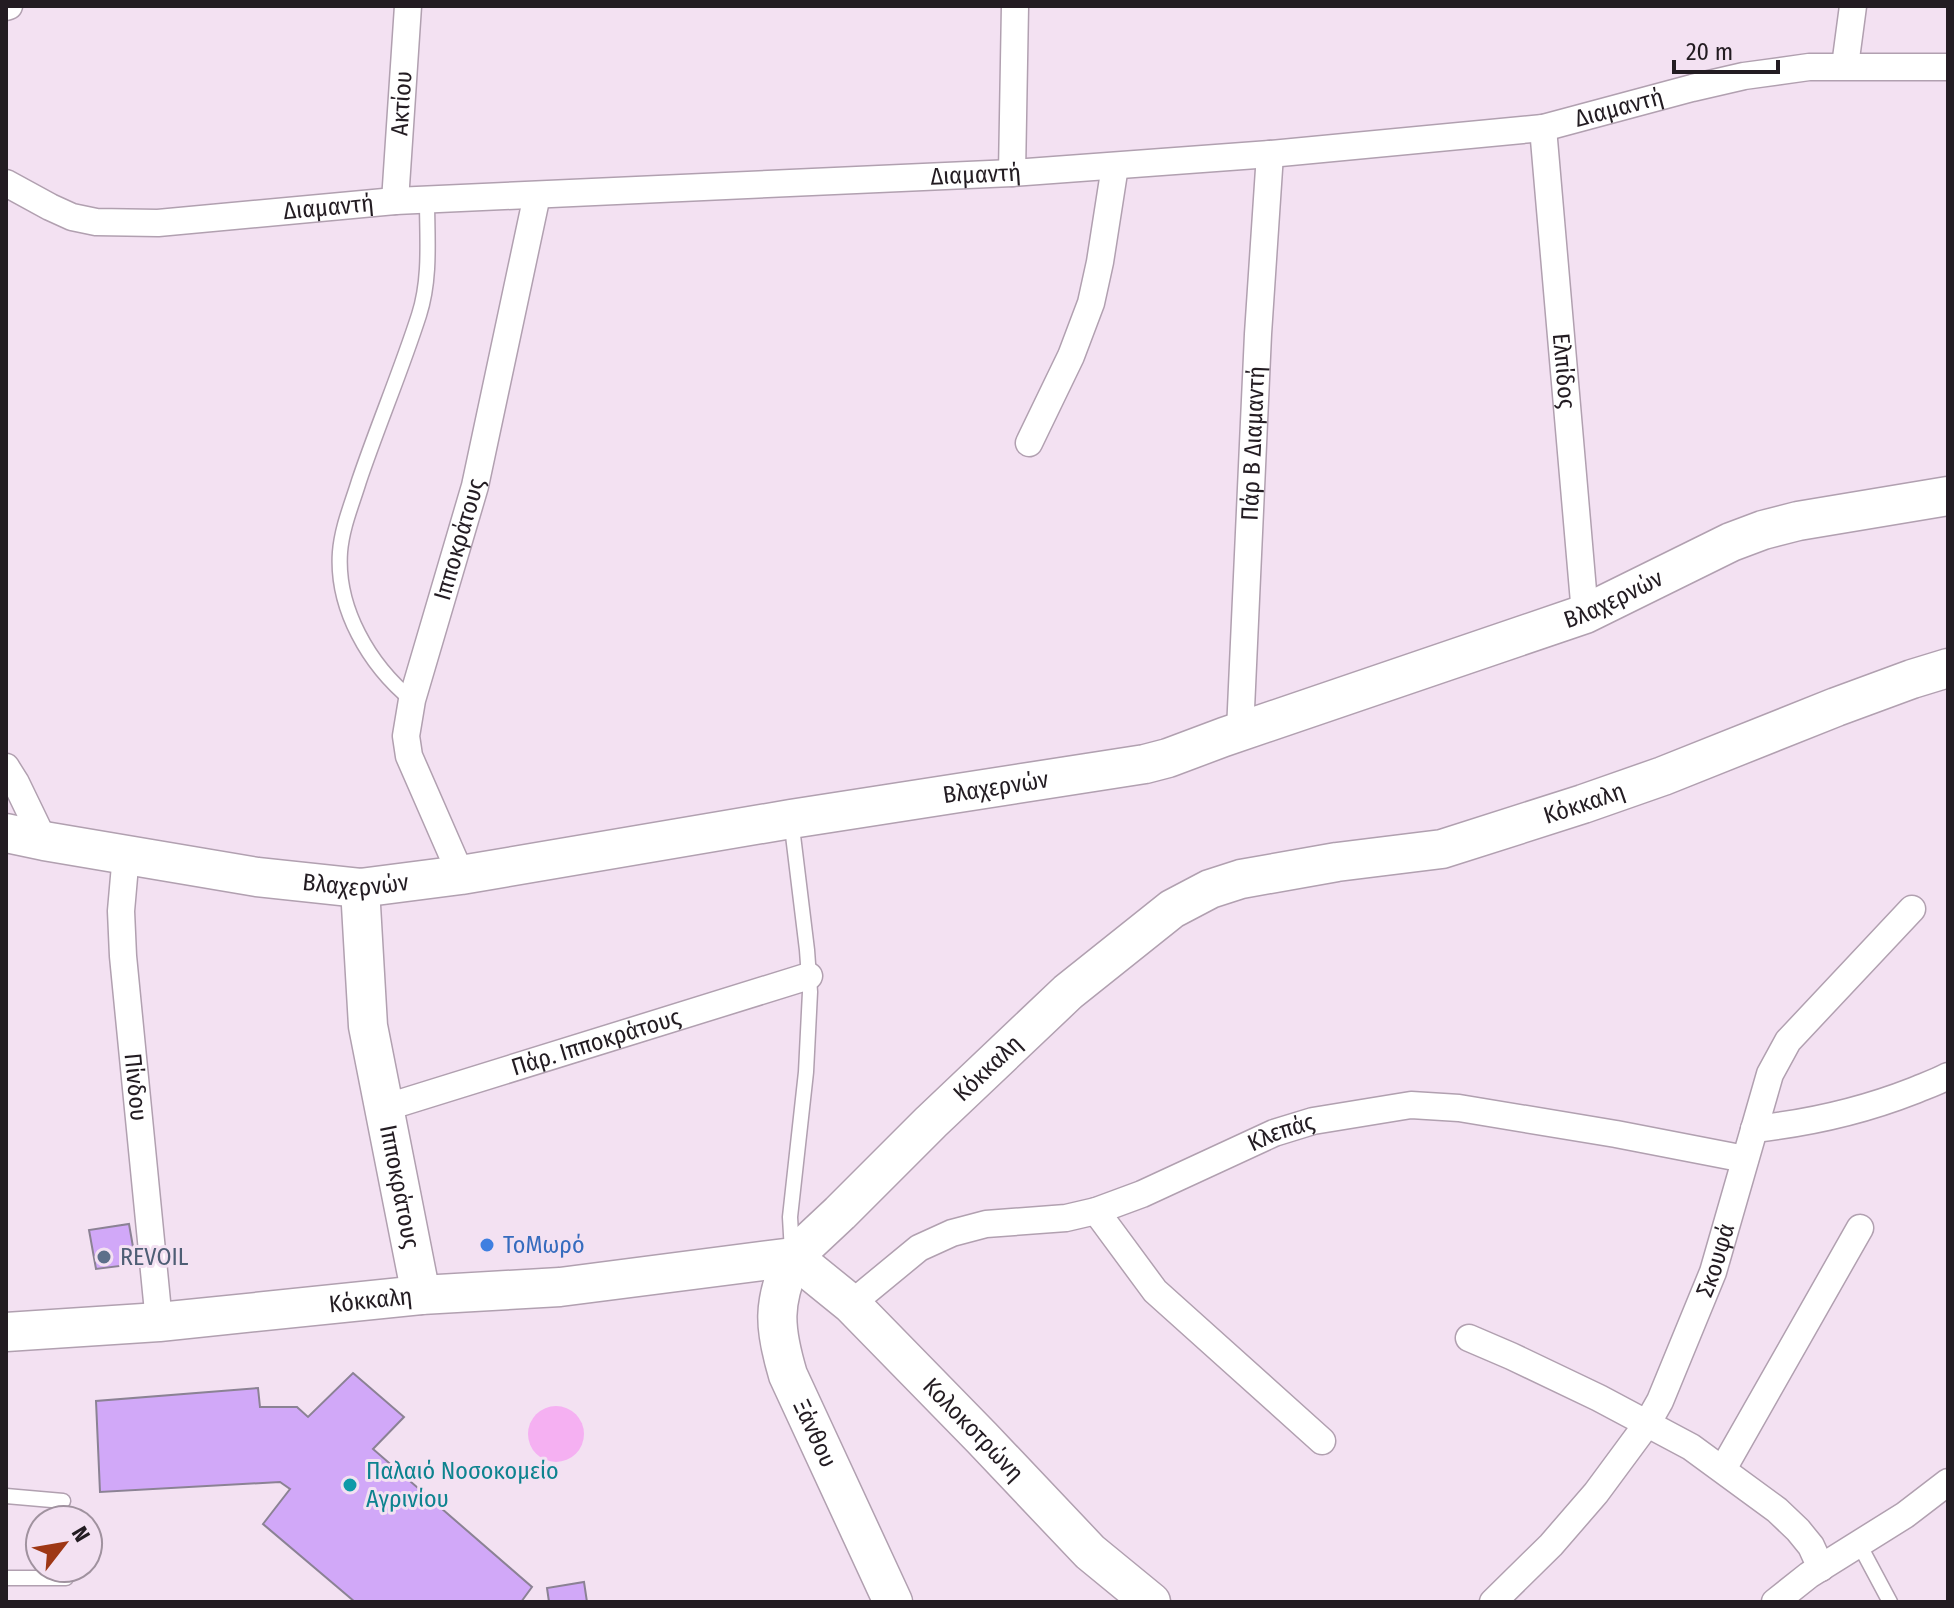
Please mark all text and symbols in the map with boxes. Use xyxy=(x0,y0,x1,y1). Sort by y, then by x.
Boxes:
scale bar xyxy=(1674,24,1778,74)
text: 20 m xyxy=(1686,38,1733,66)
street label: Ακτίου xyxy=(385,70,418,137)
street label: Διαμαντή xyxy=(1572,82,1666,133)
street label: Διαμαντή xyxy=(930,158,1022,191)
street label: Διαμαντή xyxy=(282,189,375,225)
street label: Ελπίδος xyxy=(1547,332,1581,410)
street label: Πάρ Β Διαμαντή xyxy=(1236,365,1271,521)
street label: Ιπποκράτους xyxy=(428,476,490,603)
street label: Βλαχερνών xyxy=(1560,564,1668,634)
street label: Βλαχερνών xyxy=(941,765,1051,809)
street label: Κόκκαλη xyxy=(1540,777,1628,830)
street label: Βλαχερνών xyxy=(301,868,411,902)
street label: Πάρ. Ιπποκράτους xyxy=(508,1003,684,1082)
street label: Κόκκαλη xyxy=(948,1029,1028,1107)
street label: Πίνδου xyxy=(119,1052,153,1122)
street label: Κλεπάς xyxy=(1243,1107,1318,1157)
street label: Ιπποκράτους xyxy=(374,1123,425,1251)
street label: Σκουφά xyxy=(1690,1220,1740,1301)
place label: ΤοΜωρό xyxy=(503,1231,585,1259)
marker: ΤοΜωρό xyxy=(478,1236,496,1254)
place label: REVOIL xyxy=(120,1243,189,1271)
marker: REVOIL xyxy=(95,1248,113,1266)
street label: Κόκκαλη xyxy=(328,1282,414,1318)
street label: Κολοκοτρώνη xyxy=(917,1372,1030,1487)
street label: Ξάνθου xyxy=(787,1395,843,1472)
place label: Παλαιό Νοσοκομείο Αγρινίου xyxy=(366,1457,559,1513)
marker: Παλαιό Νοσοκομείο Αγρινίου xyxy=(341,1476,359,1494)
north arrow xyxy=(24,1504,104,1584)
text: N xyxy=(66,1521,96,1547)

